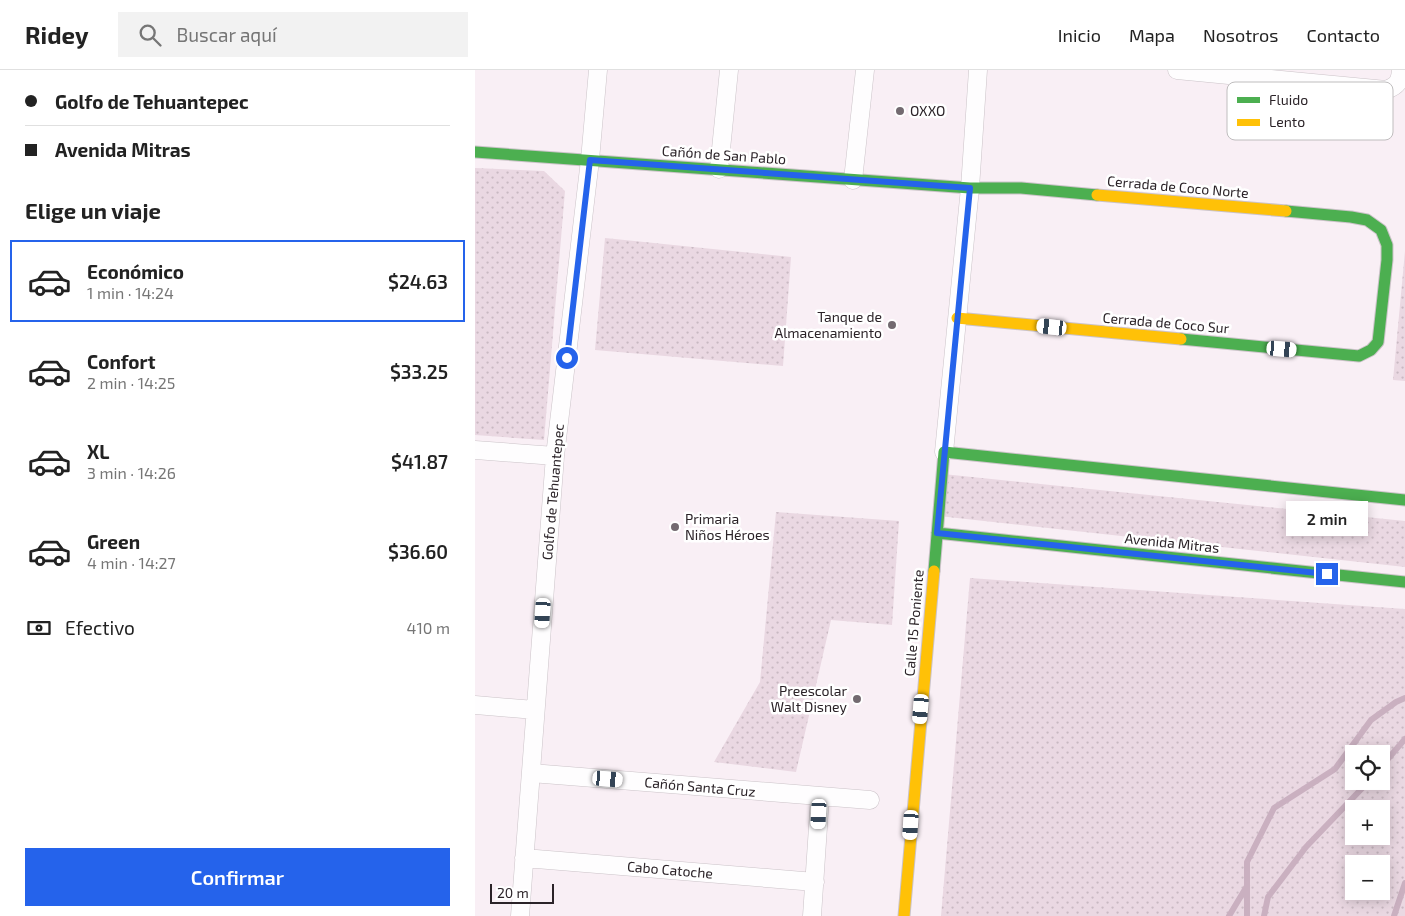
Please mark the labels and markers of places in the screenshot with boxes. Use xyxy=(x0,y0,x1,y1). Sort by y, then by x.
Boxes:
place label: OXXO xyxy=(910,102,945,119)
marker: OXXO xyxy=(894,105,906,117)
place label: Tanque de Almacenamiento xyxy=(774,308,882,341)
marker: Tanque de Almacenamiento xyxy=(886,319,898,331)
place label: Primaria Niños Héroes xyxy=(685,510,770,543)
marker: Primaria Niños Héroes xyxy=(669,521,681,533)
place label: Preescolar Walt Disney xyxy=(771,682,848,715)
marker: Preescolar Walt Disney xyxy=(851,693,863,705)

